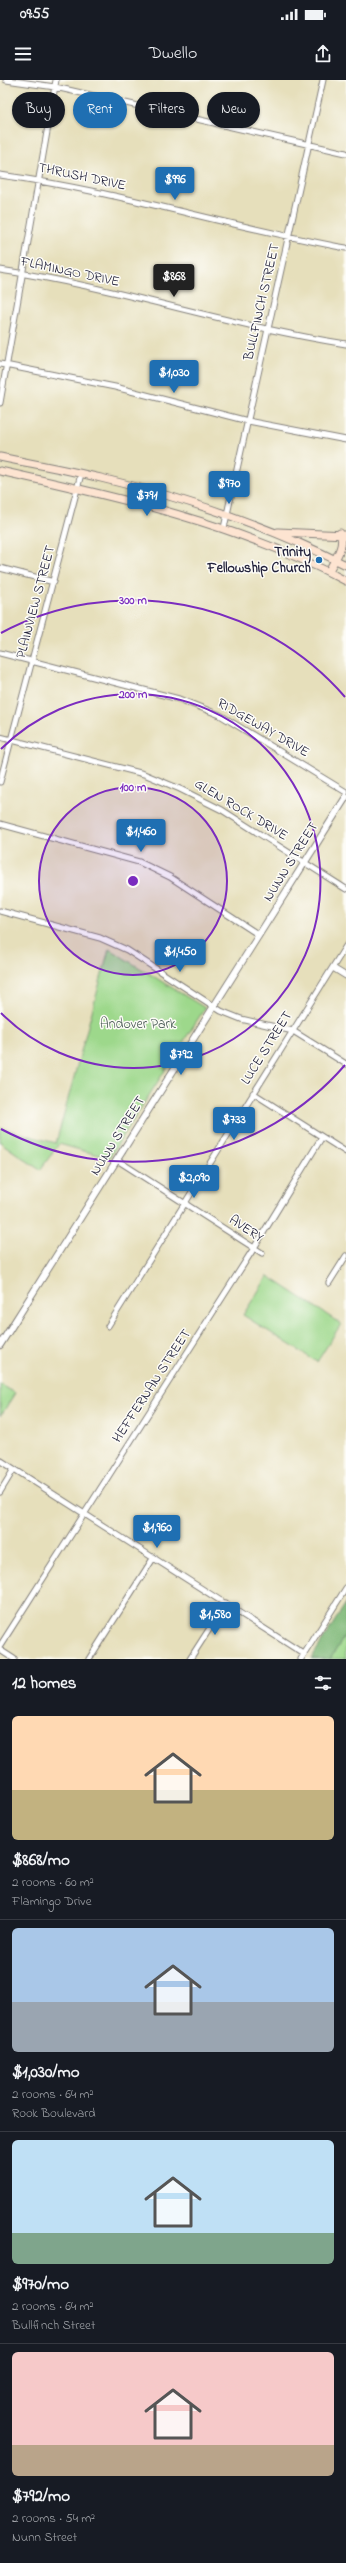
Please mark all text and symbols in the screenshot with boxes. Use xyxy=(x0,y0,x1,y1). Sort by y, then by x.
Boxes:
text: 09:55 xyxy=(20,3,49,25)
text: Dwello xyxy=(149,41,197,67)
icon: menu xyxy=(12,43,34,65)
icon: share xyxy=(312,43,334,65)
chip: Buy xyxy=(12,92,65,128)
chip: Rent xyxy=(73,92,127,128)
chip: Filters xyxy=(135,92,199,128)
chip: New xyxy=(207,92,260,128)
street label: THRUSH DRIVE xyxy=(36,157,128,197)
pin: $996 xyxy=(151,167,199,201)
text: $996 xyxy=(164,170,186,189)
street label: BULLFINCH STREET xyxy=(238,241,286,364)
street label: FLAMINGO DRIVE xyxy=(18,251,121,293)
pin: $868 xyxy=(150,264,198,298)
text: $868 xyxy=(162,267,186,286)
pin: $1,030 xyxy=(141,360,207,394)
text: $1,030 xyxy=(159,363,189,382)
pin: $970 xyxy=(205,471,253,505)
text: $970 xyxy=(218,474,240,493)
pin: $791 xyxy=(123,483,171,517)
text: $791 xyxy=(136,486,158,505)
place label: Trinity Fellowship Church xyxy=(207,542,311,579)
street label: PLAINVIEW STREET xyxy=(11,543,61,661)
marker: Trinity Fellowship Church xyxy=(314,555,324,565)
text: 300 m xyxy=(118,592,148,610)
text: 200 m xyxy=(118,686,148,704)
street label: RIDGEWAY DRIVE xyxy=(213,693,313,763)
street label: GLEN ROCK DRIVE xyxy=(190,774,292,846)
text: 100 m xyxy=(120,779,147,797)
street label: NUNN STREET xyxy=(258,818,324,906)
pin: $1,460 xyxy=(108,819,174,853)
text: $1,460 xyxy=(126,822,156,841)
centre of rings xyxy=(126,874,140,888)
pin: $1,450 xyxy=(147,939,213,973)
text: $1,450 xyxy=(164,942,196,961)
street label: LUCE STREET xyxy=(236,1007,298,1089)
park label: Andover Park xyxy=(100,1014,177,1035)
pin: $792 xyxy=(157,1042,205,1076)
text: $792 xyxy=(169,1045,193,1064)
street label: NUNN STREET xyxy=(85,1092,151,1180)
pin: $733 xyxy=(210,1107,258,1141)
text: $733 xyxy=(222,1110,246,1129)
pin: $2,090 xyxy=(161,1165,227,1199)
text: $2,090 xyxy=(178,1168,210,1187)
street label: AVERY xyxy=(224,1210,268,1248)
street label: HEFFERNAN STREET xyxy=(107,1325,197,1447)
pin: $1,960 xyxy=(124,1515,190,1549)
text: $1,960 xyxy=(142,1518,172,1537)
pin: $1,580 xyxy=(182,1602,248,1636)
text: $1,580 xyxy=(199,1605,231,1624)
text: 12 homes xyxy=(12,1671,76,1696)
icon: filters xyxy=(312,1672,334,1694)
icon: home xyxy=(137,1742,209,1814)
text: $868/mo xyxy=(12,1848,70,1873)
text: 2 rooms · 60 m² xyxy=(12,1873,94,1892)
text: Flamingo Drive xyxy=(12,1892,91,1911)
icon: home xyxy=(137,1954,209,2026)
text: $1,030/mo xyxy=(12,2060,80,2085)
text: 2 rooms · 64 m² xyxy=(12,2085,94,2104)
text: Rook Boulevard xyxy=(12,2104,96,2123)
icon: home xyxy=(137,2166,209,2238)
text: $970/mo xyxy=(12,2272,69,2297)
text: 2 rooms · 64 m² xyxy=(12,2297,94,2316)
text: Bullfinch Street xyxy=(12,2316,95,2335)
icon: home xyxy=(137,2378,209,2450)
text: $792/mo xyxy=(12,2484,70,2509)
text: 2 rooms · 54 m² xyxy=(12,2509,95,2528)
text: Nunn Street xyxy=(12,2528,77,2547)

